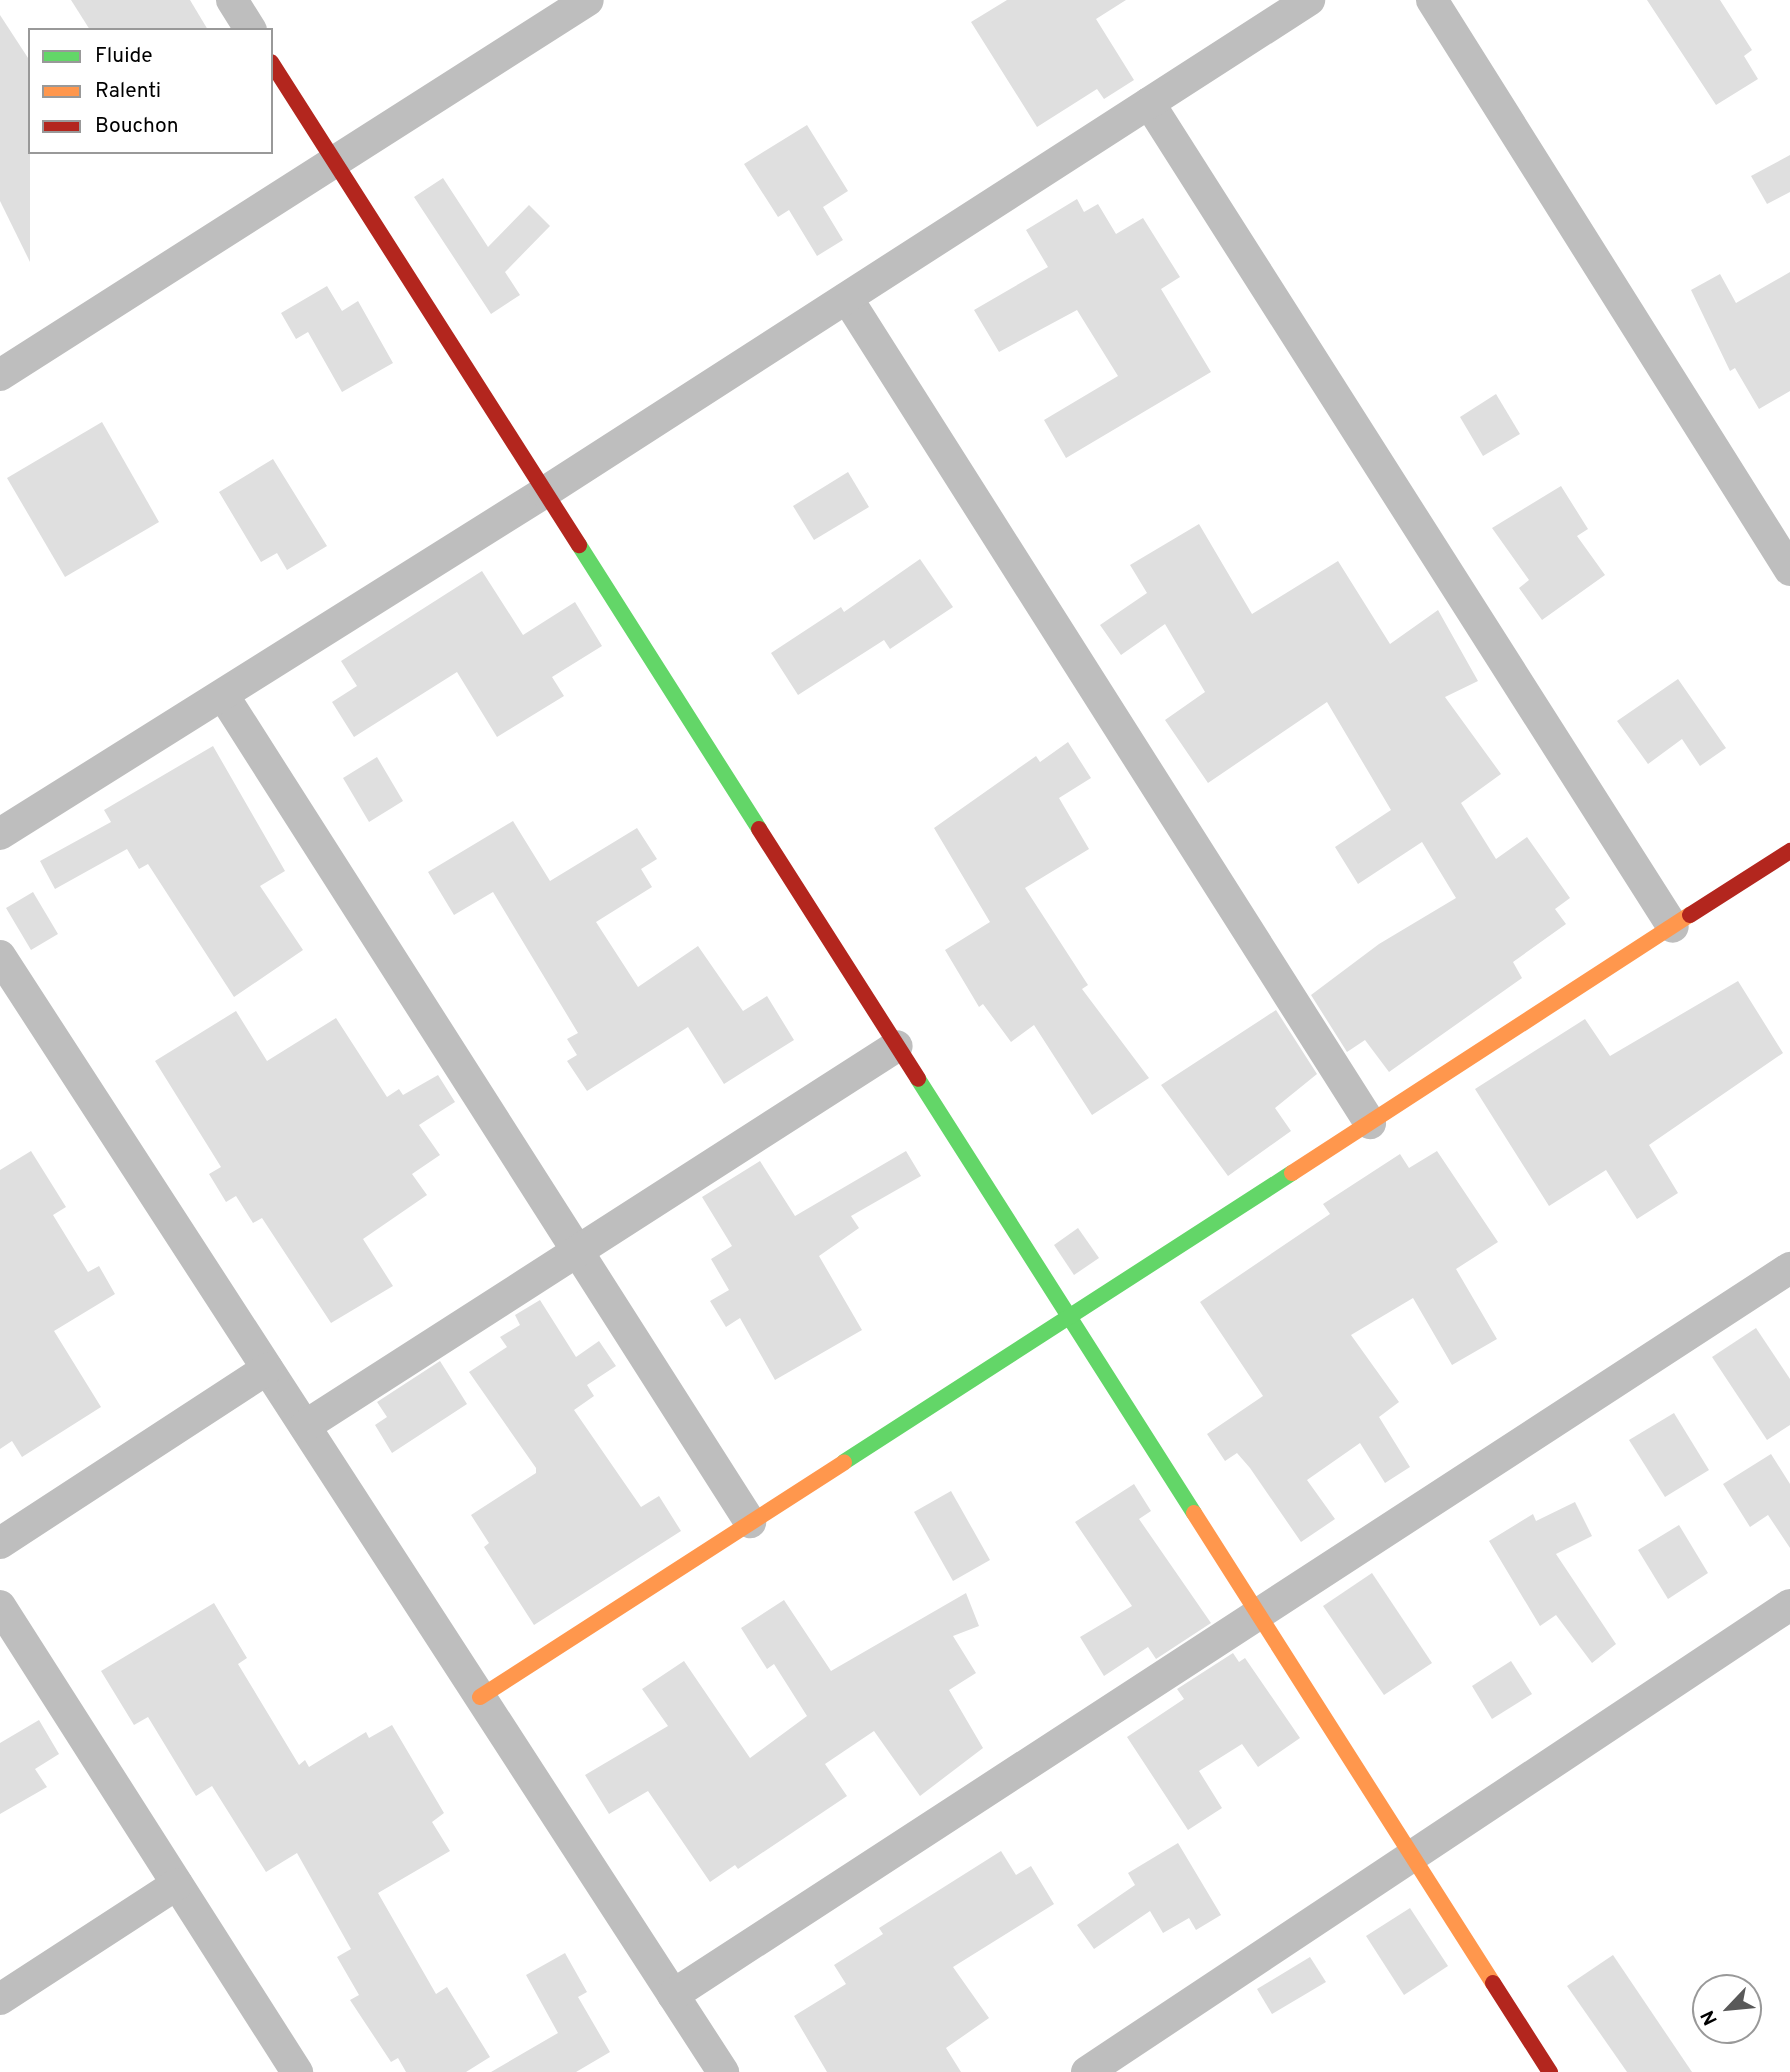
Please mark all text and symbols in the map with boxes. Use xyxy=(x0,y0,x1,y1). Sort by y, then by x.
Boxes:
legend xyxy=(28,28,273,154)
text: Fluide xyxy=(95,43,153,70)
text: Ralenti xyxy=(95,78,161,105)
text: Bouchon xyxy=(95,113,178,140)
north arrow xyxy=(1692,1974,1762,2044)
text: N xyxy=(1696,2006,1724,2029)

